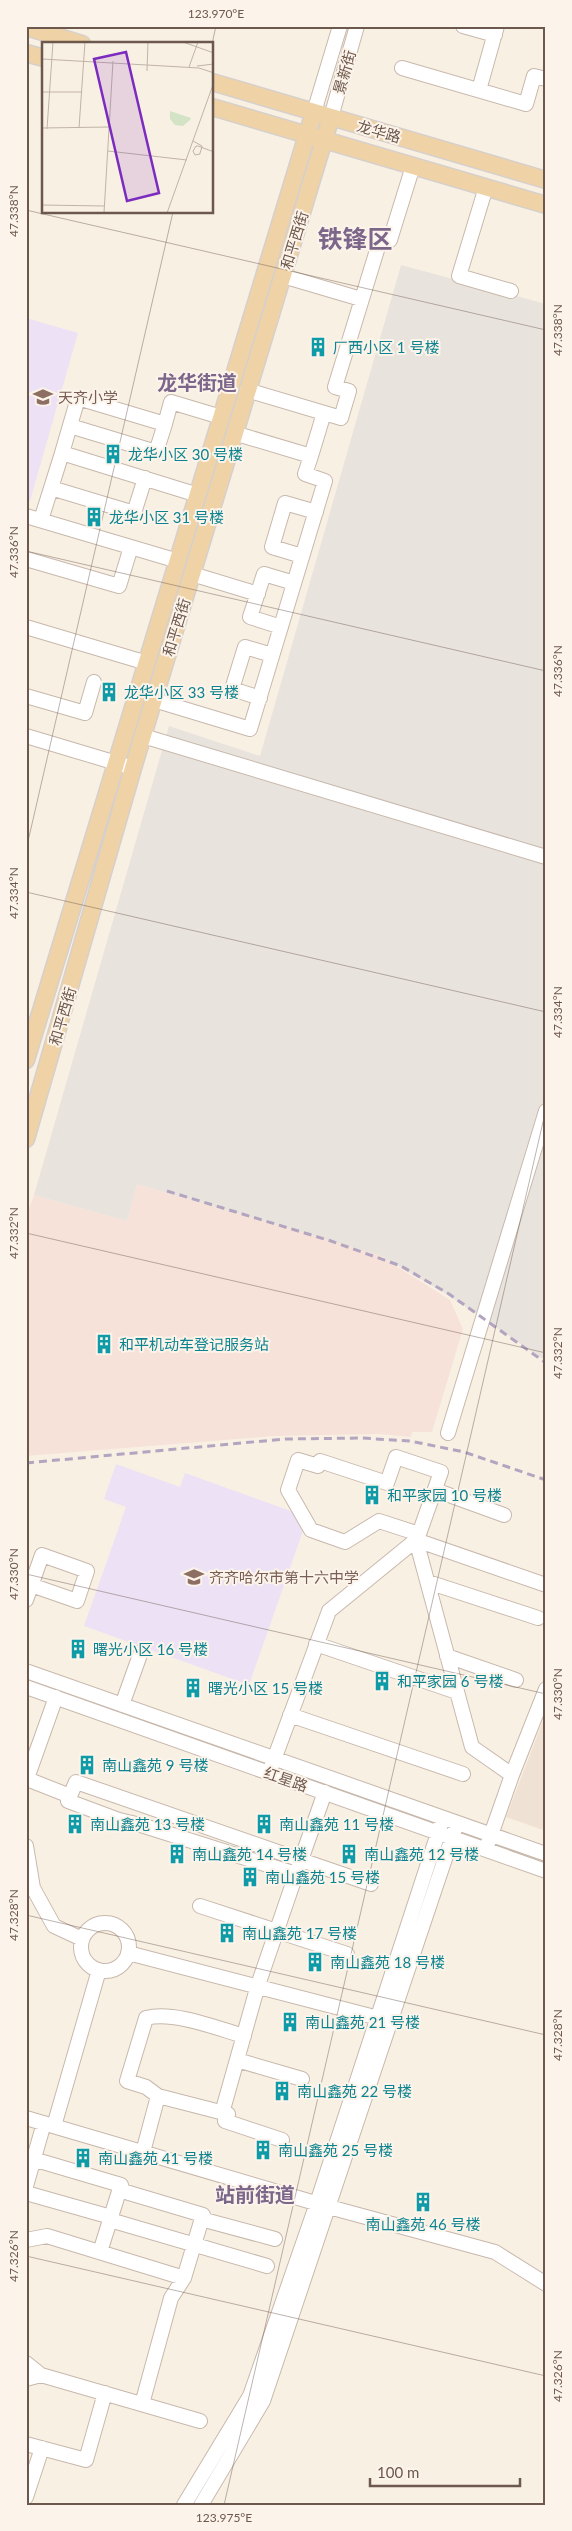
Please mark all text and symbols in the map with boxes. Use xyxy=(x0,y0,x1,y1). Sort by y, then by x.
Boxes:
text: 123.970°E xyxy=(188,6,244,21)
inset map xyxy=(42,42,214,214)
street label: 景新街 xyxy=(329,48,359,96)
street label: 龙华路 xyxy=(355,116,403,146)
text: 47.338°N xyxy=(6,185,21,237)
street label: 和平西街 xyxy=(277,209,311,271)
district label: 铁锋区 xyxy=(317,223,393,253)
text: 47.338°N xyxy=(550,304,565,356)
building icon: 厂西小区 1 号楼 xyxy=(307,336,329,358)
place label: 厂西小区 1 号楼 xyxy=(333,338,439,356)
district label: 龙华街道 xyxy=(157,370,237,394)
school or university icon: 天齐小学 xyxy=(32,386,54,408)
place label: 天齐小学 xyxy=(58,388,118,406)
building icon: 龙华小区 30 号楼 xyxy=(102,443,124,465)
place label: 龙华小区 30 号楼 xyxy=(128,445,243,463)
building icon: 龙华小区 31 号楼 xyxy=(83,506,105,528)
place label: 龙华小区 31 号楼 xyxy=(109,508,224,526)
text: 47.336°N xyxy=(6,526,21,578)
street label: 和平西街 xyxy=(159,596,193,658)
text: 47.336°N xyxy=(550,645,565,697)
building icon: 龙华小区 33 号楼 xyxy=(98,681,120,703)
place label: 龙华小区 33 号楼 xyxy=(124,683,239,701)
text: 47.334°N xyxy=(6,867,21,919)
street label: 和平西街 xyxy=(45,985,79,1047)
text: 47.334°N xyxy=(550,986,565,1038)
text: 47.332°N xyxy=(6,1207,21,1259)
text: 47.332°N xyxy=(550,1327,565,1379)
building icon: 和平机动车登记服务站 xyxy=(93,1333,115,1355)
place label: 和平机动车登记服务站 xyxy=(119,1335,269,1353)
building icon: 和平家园 10 号楼 xyxy=(361,1484,383,1506)
place label: 和平家园 10 号楼 xyxy=(387,1486,502,1504)
text: 47.330°N xyxy=(6,1548,21,1600)
school or university icon: 齐齐哈尔市第十六中学 xyxy=(183,1566,205,1588)
place label: 齐齐哈尔市第十六中学 xyxy=(209,1568,359,1586)
building icon: 曙光小区 16 号楼 xyxy=(67,1638,89,1660)
place label: 曙光小区 16 号楼 xyxy=(93,1640,208,1658)
text: 47.330°N xyxy=(550,1668,565,1720)
building icon: 和平家园 6 号楼 xyxy=(371,1670,393,1692)
place label: 和平家园 6 号楼 xyxy=(397,1672,503,1690)
building icon: 曙光小区 15 号楼 xyxy=(182,1677,204,1699)
place label: 曙光小区 15 号楼 xyxy=(208,1679,323,1697)
building icon: 南山鑫苑 9 号楼 xyxy=(76,1754,98,1776)
place label: 南山鑫苑 9 号楼 xyxy=(102,1756,208,1774)
street label: 红星路 xyxy=(262,1763,310,1795)
building icon: 南山鑫苑 13 号楼 xyxy=(64,1813,86,1835)
building icon: 南山鑫苑 11 号楼 xyxy=(253,1813,275,1835)
place label: 南山鑫苑 13 号楼 xyxy=(90,1815,205,1833)
place label: 南山鑫苑 11 号楼 xyxy=(279,1815,394,1833)
building icon: 南山鑫苑 14 号楼 xyxy=(166,1843,188,1865)
building icon: 南山鑫苑 12 号楼 xyxy=(338,1843,360,1865)
place label: 南山鑫苑 14 号楼 xyxy=(192,1845,307,1863)
place label: 南山鑫苑 12 号楼 xyxy=(364,1845,479,1863)
building icon: 南山鑫苑 15 号楼 xyxy=(239,1866,261,1888)
place label: 南山鑫苑 15 号楼 xyxy=(265,1868,380,1886)
text: 47.328°N xyxy=(6,1889,21,1941)
building icon: 南山鑫苑 17 号楼 xyxy=(216,1922,238,1944)
place label: 南山鑫苑 17 号楼 xyxy=(242,1924,357,1942)
building icon: 南山鑫苑 18 号楼 xyxy=(304,1951,326,1973)
place label: 南山鑫苑 18 号楼 xyxy=(330,1953,445,1971)
text: 47.328°N xyxy=(550,2009,565,2061)
building icon: 南山鑫苑 21 号楼 xyxy=(279,2011,301,2033)
place label: 南山鑫苑 21 号楼 xyxy=(305,2013,420,2031)
building icon: 南山鑫苑 22 号楼 xyxy=(271,2080,293,2102)
place label: 南山鑫苑 22 号楼 xyxy=(297,2082,412,2100)
building icon: 南山鑫苑 25 号楼 xyxy=(252,2139,274,2161)
place label: 南山鑫苑 25 号楼 xyxy=(278,2141,393,2159)
building icon: 南山鑫苑 41 号楼 xyxy=(72,2147,94,2169)
place label: 南山鑫苑 41 号楼 xyxy=(98,2149,213,2167)
district label: 站前街道 xyxy=(215,2182,295,2206)
building icon: 南山鑫苑 46 号楼 xyxy=(412,2191,434,2213)
place label: 南山鑫苑 46 号楼 xyxy=(365,2215,481,2233)
text: 47.326°N xyxy=(6,2230,21,2282)
text: 47.326°N xyxy=(550,2350,565,2402)
scale bar xyxy=(370,2456,520,2488)
text: 100 m xyxy=(377,2463,419,2481)
text: 123.975°E xyxy=(196,2510,252,2525)

